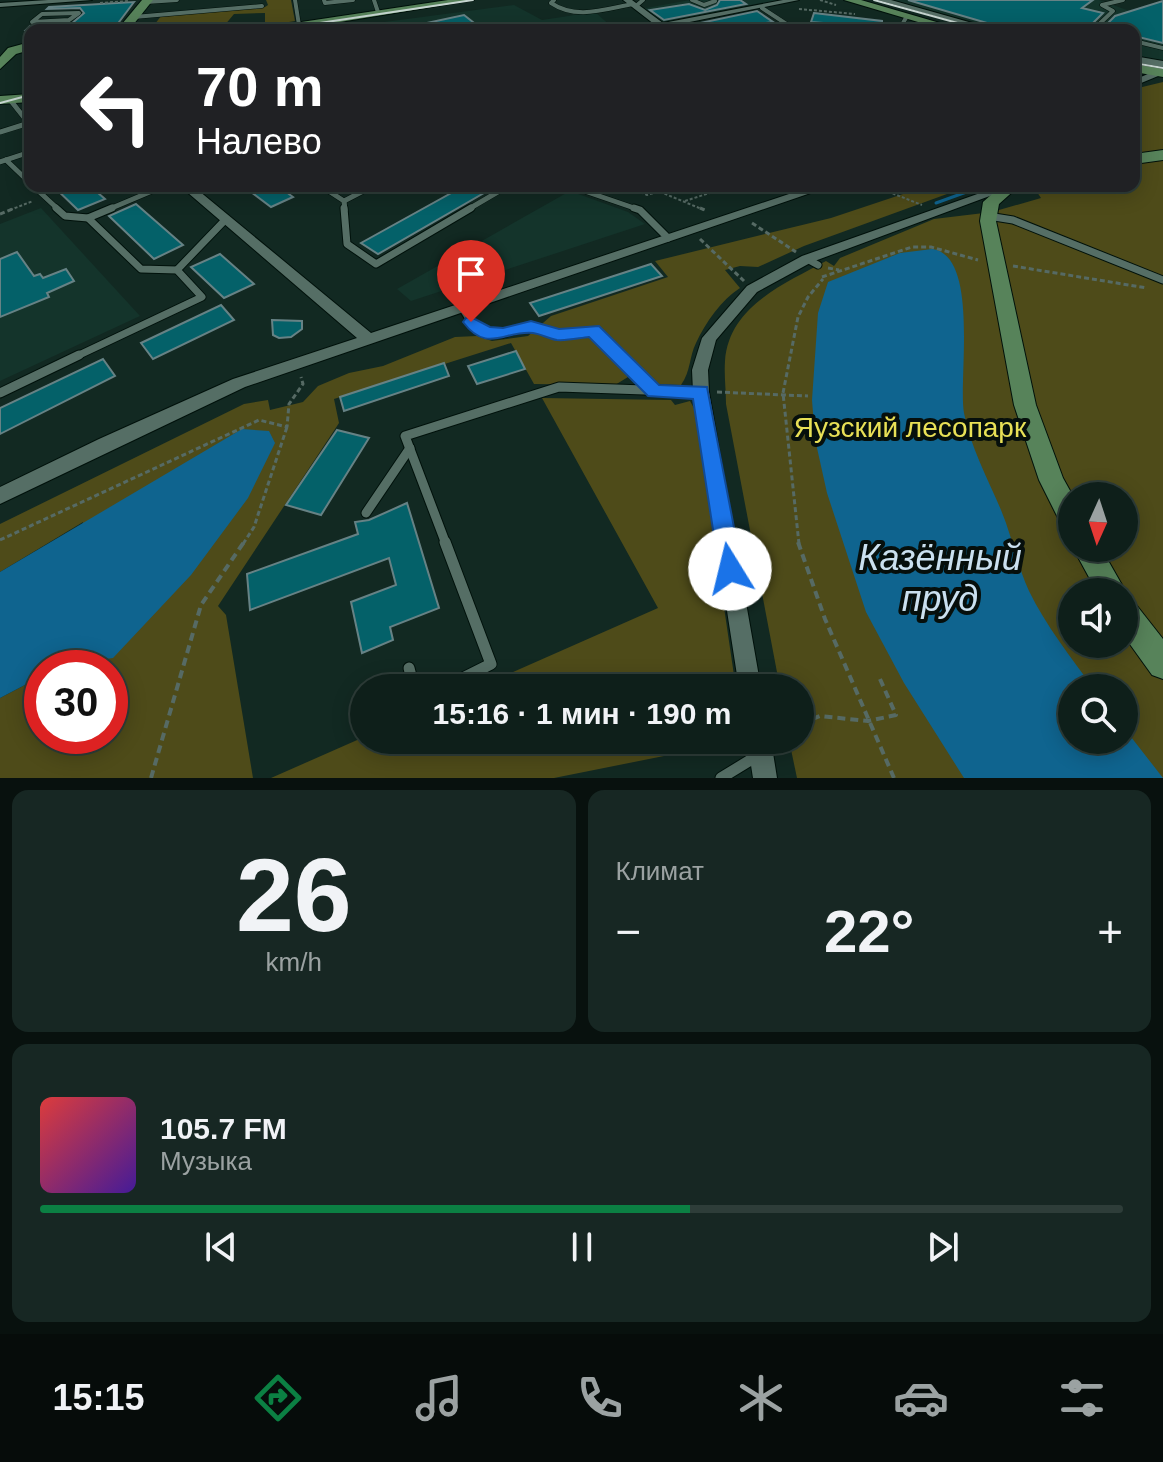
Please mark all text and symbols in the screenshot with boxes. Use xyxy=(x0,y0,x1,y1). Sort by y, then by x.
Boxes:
text: 70 m xyxy=(196,55,324,118)
icon: left xyxy=(64,56,168,160)
text: Налево xyxy=(196,121,322,162)
pin xyxy=(437,240,505,322)
icon: arrive xyxy=(449,252,493,296)
park label: Яузский лесопарк xyxy=(794,412,1027,443)
north arrow xyxy=(1058,482,1138,562)
map controls xyxy=(1058,482,1138,754)
position arrow xyxy=(688,527,772,611)
water label: Казённый пруд xyxy=(858,537,1022,619)
button: sound xyxy=(1058,578,1138,658)
speed limit sign: 30 xyxy=(24,650,128,754)
button: search xyxy=(1058,674,1138,754)
text: 15:16 · 1 мин · 190 m xyxy=(433,697,731,730)
text: 26 xyxy=(236,837,352,953)
text: Климат xyxy=(616,856,704,886)
text: 22° xyxy=(824,898,915,965)
text: − xyxy=(616,907,641,956)
text: + xyxy=(1097,907,1123,956)
text: km/h xyxy=(266,947,322,977)
text: 105.7 FM xyxy=(160,1112,287,1145)
text: Музыка xyxy=(160,1146,252,1176)
icon: previous xyxy=(199,1225,243,1269)
icon: pause xyxy=(560,1225,604,1269)
icon: next xyxy=(921,1225,965,1269)
icon: directions xyxy=(250,1370,306,1426)
icon: music xyxy=(411,1370,467,1426)
icon: phone xyxy=(572,1370,628,1426)
icon: climate xyxy=(733,1370,789,1426)
icon: car xyxy=(893,1370,949,1426)
icon: filters xyxy=(1054,1370,1110,1426)
text: 15:15 xyxy=(52,1377,145,1418)

